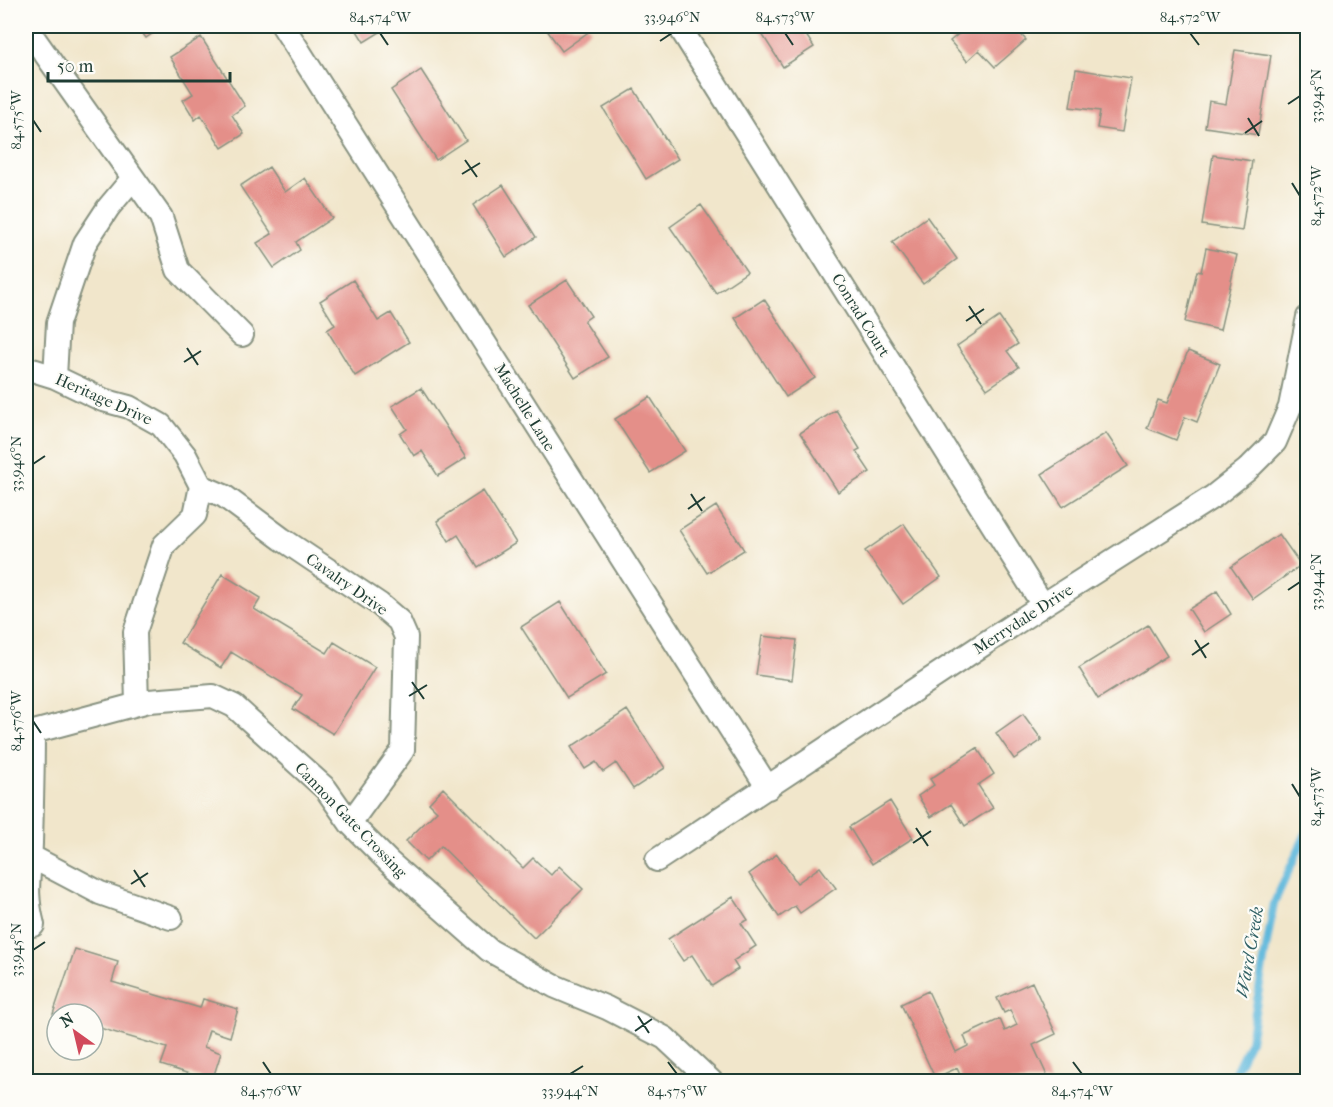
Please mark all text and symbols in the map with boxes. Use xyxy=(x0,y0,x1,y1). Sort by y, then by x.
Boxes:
text: 84.574°W xyxy=(349,8,412,26)
text: 33.946°N xyxy=(644,8,701,26)
text: 84.573°W xyxy=(755,8,816,26)
text: 84.572°W xyxy=(1160,8,1222,26)
scale bar xyxy=(48,45,230,83)
text: 50 m xyxy=(57,56,94,77)
text: 33.945°N xyxy=(1307,68,1325,123)
text: 84.575°W xyxy=(7,89,25,150)
text: 84.572°W xyxy=(1307,164,1325,226)
street label: Conrad Court xyxy=(828,270,894,360)
street label: Machelle Lane xyxy=(490,360,560,455)
street label: Heritage Drive xyxy=(53,369,155,429)
text: 33.946°N xyxy=(7,435,25,492)
street label: Cavalry Drive xyxy=(302,549,392,619)
text: 33.944°N xyxy=(1307,553,1325,611)
street label: Merrydale Drive xyxy=(970,580,1076,658)
text: 84.576°W xyxy=(7,689,25,752)
street label: Cannon Gate Crossing xyxy=(291,758,411,882)
text: 84.573°W xyxy=(1307,766,1325,827)
water label: Ward Creek xyxy=(1232,905,1268,999)
text: 33.945°N xyxy=(7,922,25,977)
north arrow xyxy=(45,1002,105,1062)
text: N xyxy=(57,1008,78,1031)
text: 84.576°W xyxy=(240,1082,303,1100)
text: 33.944°N xyxy=(541,1082,599,1100)
text: 84.575°W xyxy=(647,1082,708,1100)
text: 84.574°W xyxy=(1051,1082,1114,1100)

